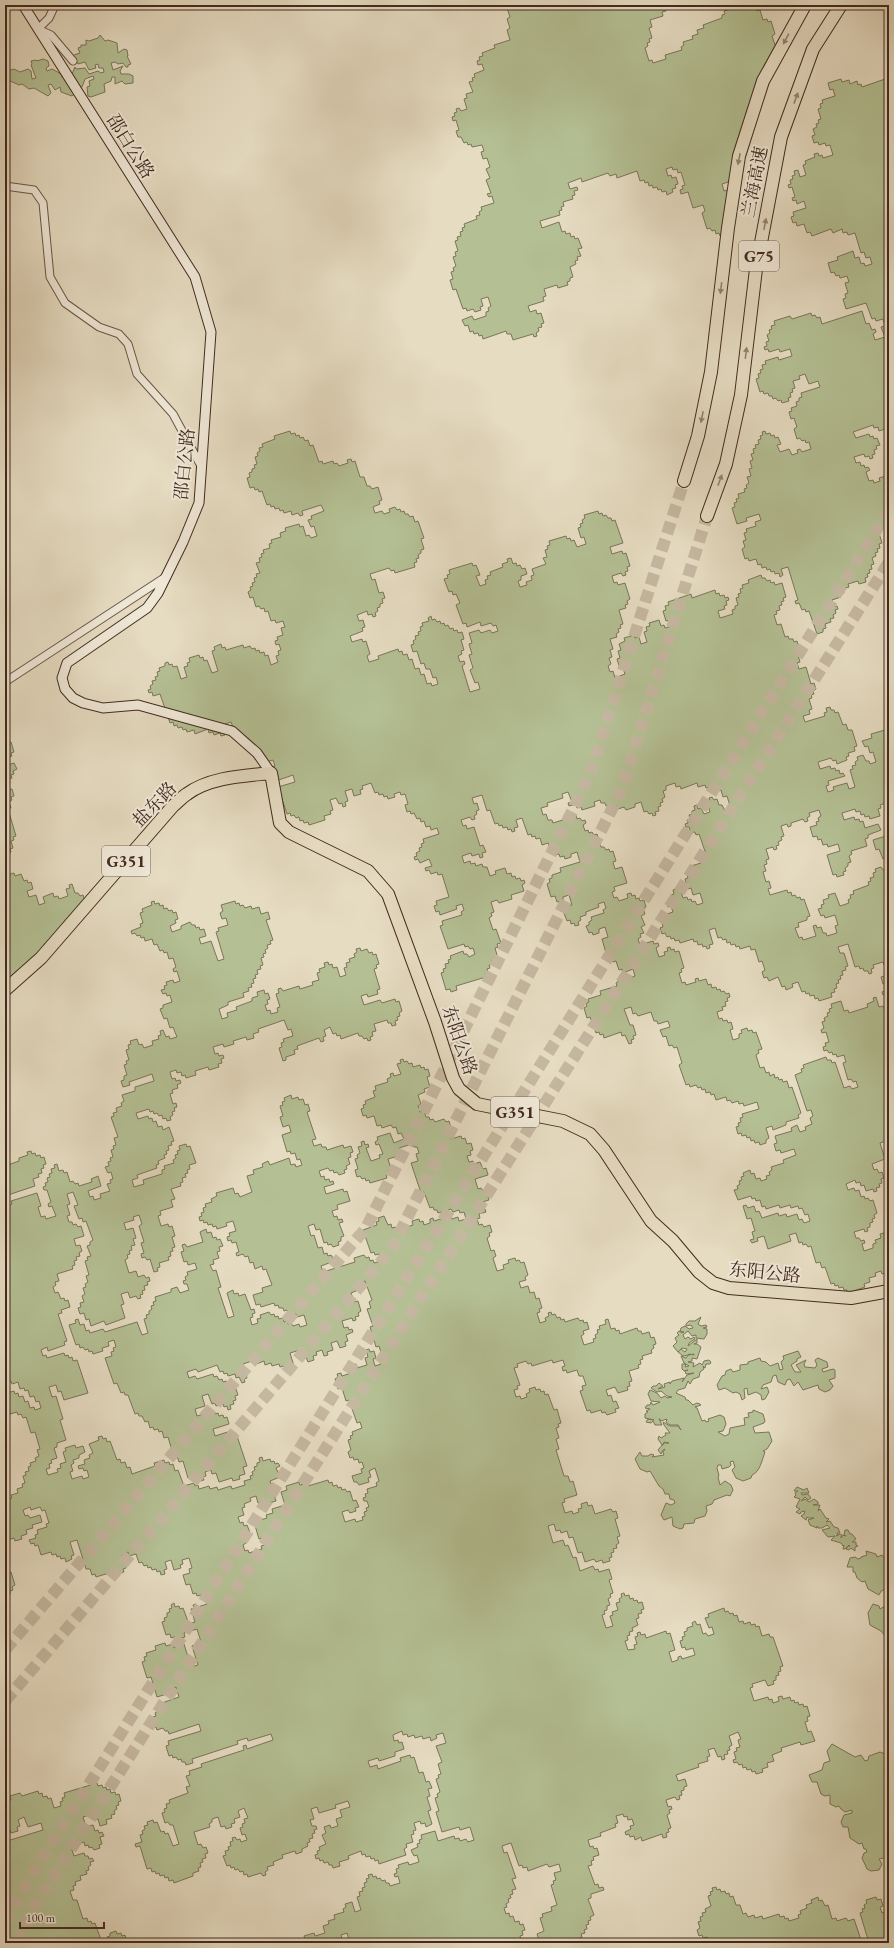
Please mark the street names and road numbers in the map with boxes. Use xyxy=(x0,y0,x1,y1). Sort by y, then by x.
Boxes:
street label: 邵白公路 xyxy=(102,109,160,183)
street label: 兰海高速 xyxy=(736,144,772,220)
road number: G75 xyxy=(739,241,779,271)
street label: 邵白公路 xyxy=(169,427,199,501)
street label: 盐东路 xyxy=(127,777,181,831)
road number: G351 xyxy=(102,846,150,876)
street label: 东阳公路 xyxy=(437,1002,483,1078)
road number: G351 xyxy=(491,1097,539,1127)
street label: 东阳公路 xyxy=(728,1257,802,1287)

